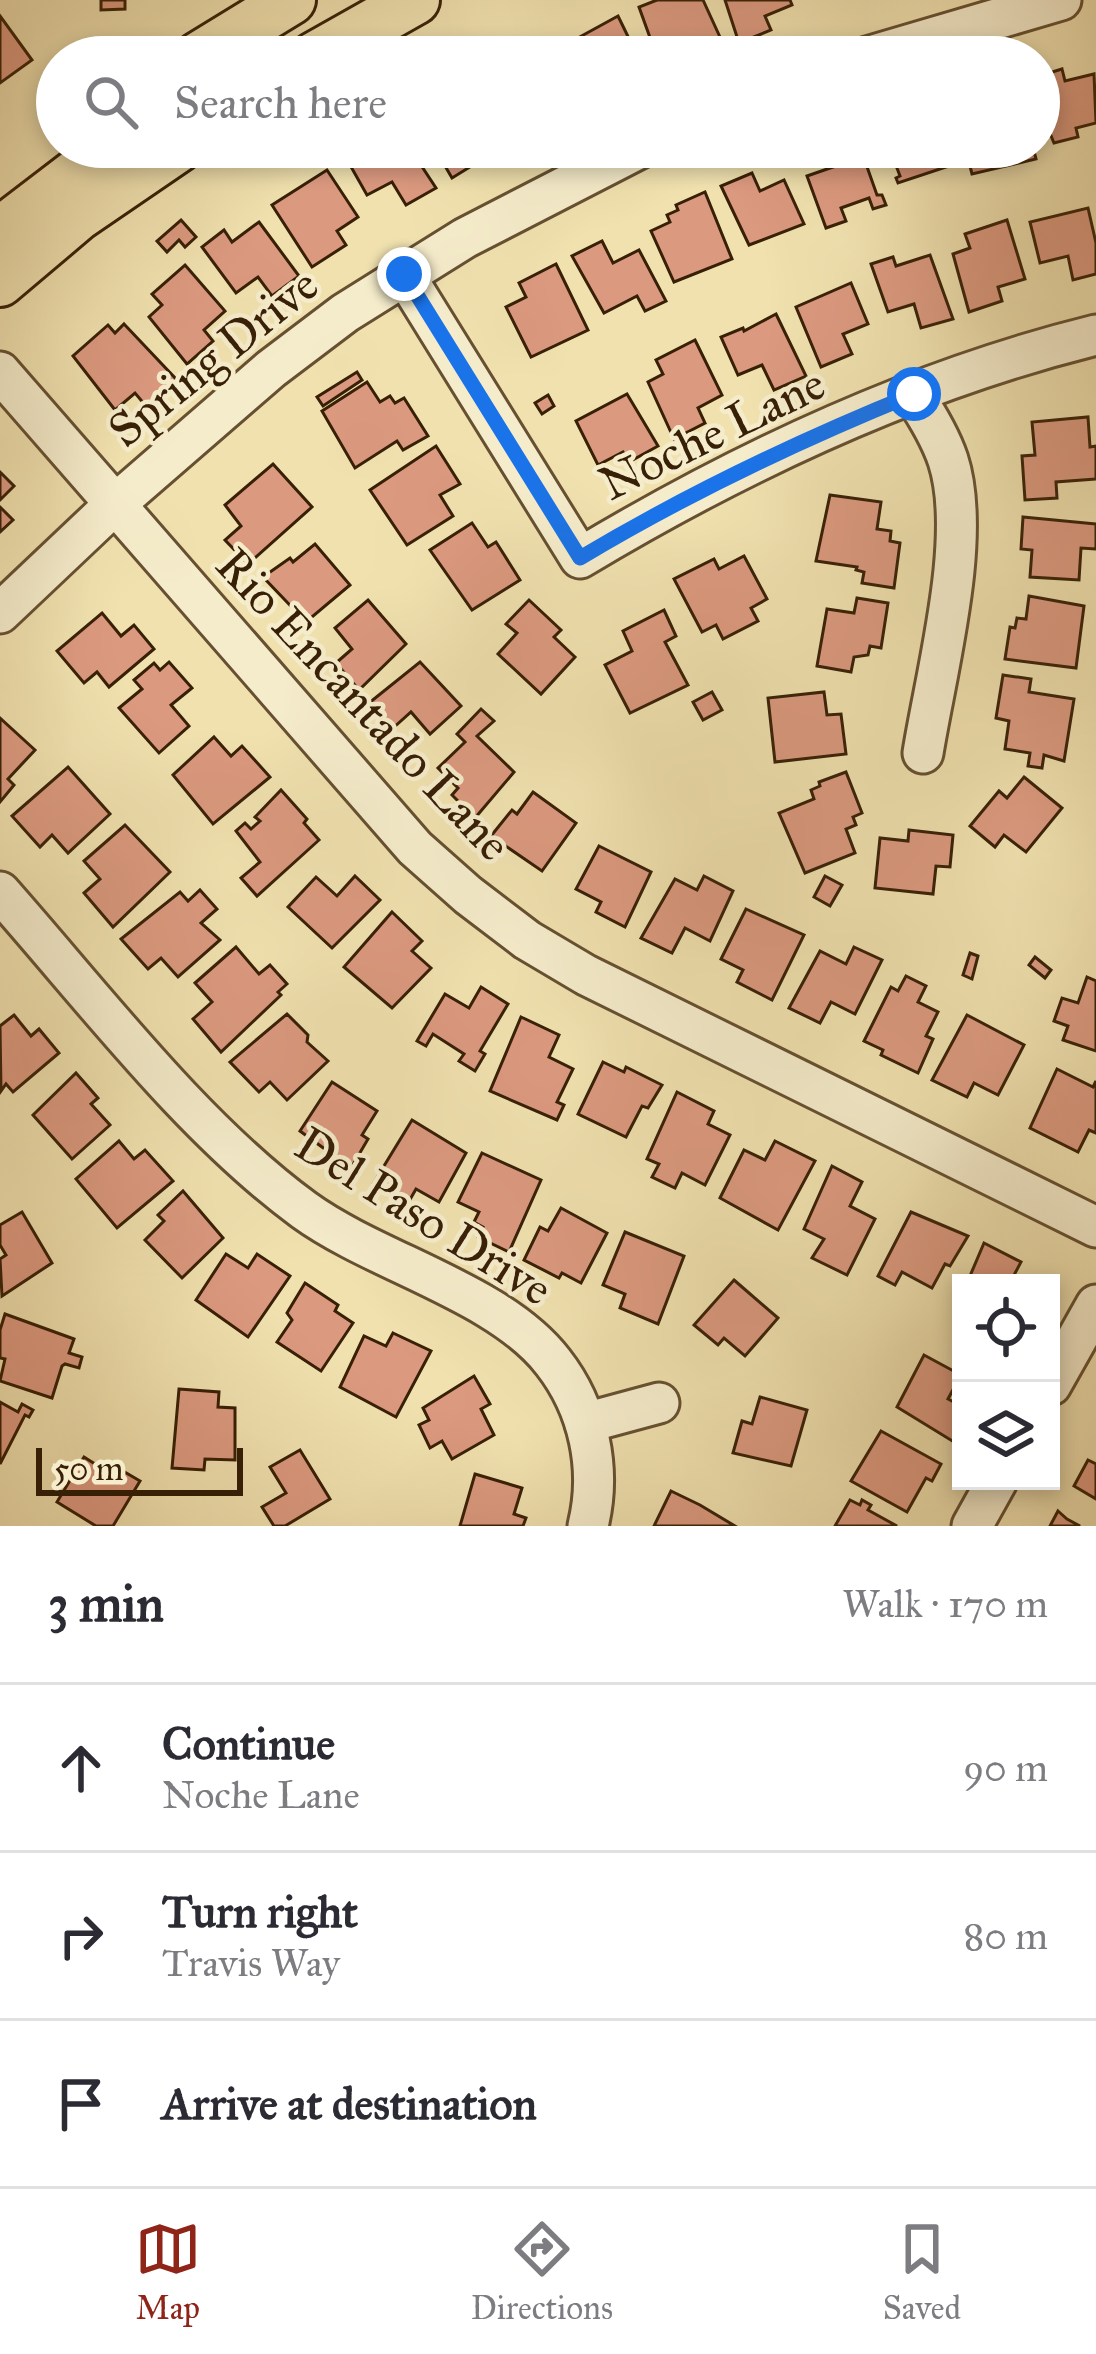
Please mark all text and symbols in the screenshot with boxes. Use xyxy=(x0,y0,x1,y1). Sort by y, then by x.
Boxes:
search box xyxy=(36,36,1060,168)
icon: search xyxy=(78,69,144,135)
text: Search here xyxy=(174,75,387,130)
route end xyxy=(377,247,431,301)
street label: Spring Drive xyxy=(96,255,330,459)
street label: Noche Lane xyxy=(590,353,834,513)
route start xyxy=(887,367,941,421)
street label: Rio Encantado Lane xyxy=(204,535,524,873)
street label: Del Paso Drive xyxy=(285,1114,563,1318)
map controls xyxy=(952,1274,1060,1490)
button: locate xyxy=(952,1274,1060,1382)
button: layers xyxy=(952,1382,1060,1490)
scale bar xyxy=(36,1442,243,1495)
text: 50 m xyxy=(54,1449,123,1489)
text: 3 min xyxy=(48,1573,164,1635)
text: Walk · 170 m xyxy=(842,1580,1048,1628)
text: Continue xyxy=(162,1716,335,1771)
icon: ahead xyxy=(48,1735,114,1801)
text: 90 m xyxy=(963,1744,1048,1792)
text: Noche Lane xyxy=(162,1771,360,1819)
text: Turn right xyxy=(162,1884,358,1939)
icon: right xyxy=(48,1903,114,1969)
text: 80 m xyxy=(963,1912,1048,1960)
text: Travis Way xyxy=(162,1939,340,1987)
icon: arrive xyxy=(48,2071,114,2137)
text: Arrive at destination xyxy=(162,2076,537,2131)
tab: Map xyxy=(135,2216,201,2328)
tab: Directions xyxy=(471,2216,613,2328)
tab: Saved xyxy=(883,2216,961,2328)

